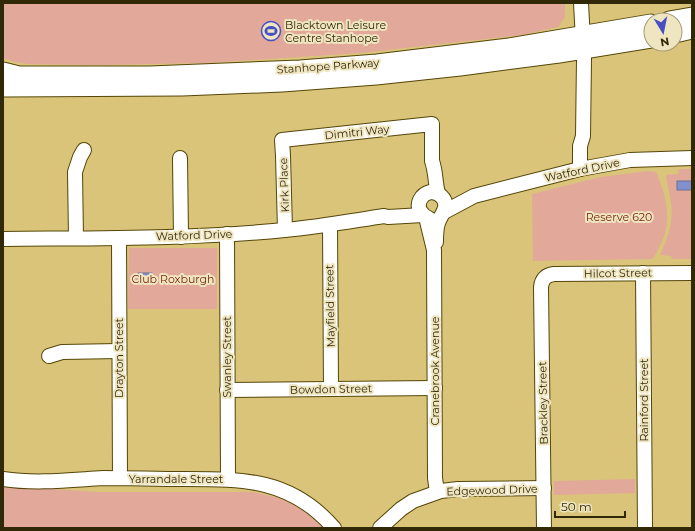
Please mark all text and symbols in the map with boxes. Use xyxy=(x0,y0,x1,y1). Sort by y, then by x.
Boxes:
north arrow xyxy=(643,12,683,52)
place label: Blacktown Leisure Centre Stanhope xyxy=(285,18,386,45)
sports icon: Blacktown Leisure Centre Stanhope xyxy=(260,20,282,42)
text: N xyxy=(659,34,670,50)
street label: Stanhope Parkway xyxy=(276,55,380,77)
street label: Dimitri Way xyxy=(324,122,390,142)
street label: Watford Drive xyxy=(543,155,621,185)
street label: Kirk Place xyxy=(276,157,292,213)
park label: Reserve 620 xyxy=(586,210,652,224)
street label: Watford Drive xyxy=(156,227,233,243)
street label: Mayfield Street xyxy=(322,264,338,347)
street label: Hilcot Street xyxy=(584,265,653,281)
park label: Club Roxburgh xyxy=(131,272,215,286)
street label: Swanley Street xyxy=(220,316,234,398)
street label: Cranebrook Avenue xyxy=(428,316,442,425)
street label: Drayton Street xyxy=(112,317,126,398)
street label: Rainford Street xyxy=(637,358,651,442)
street label: Brackley Street xyxy=(535,361,551,445)
street label: Bowdon Street xyxy=(290,381,373,397)
street label: Yarrandale Street xyxy=(129,472,224,486)
street label: Edgewood Drive xyxy=(446,481,538,499)
scale bar xyxy=(555,493,625,519)
text: 50 m xyxy=(561,499,592,514)

